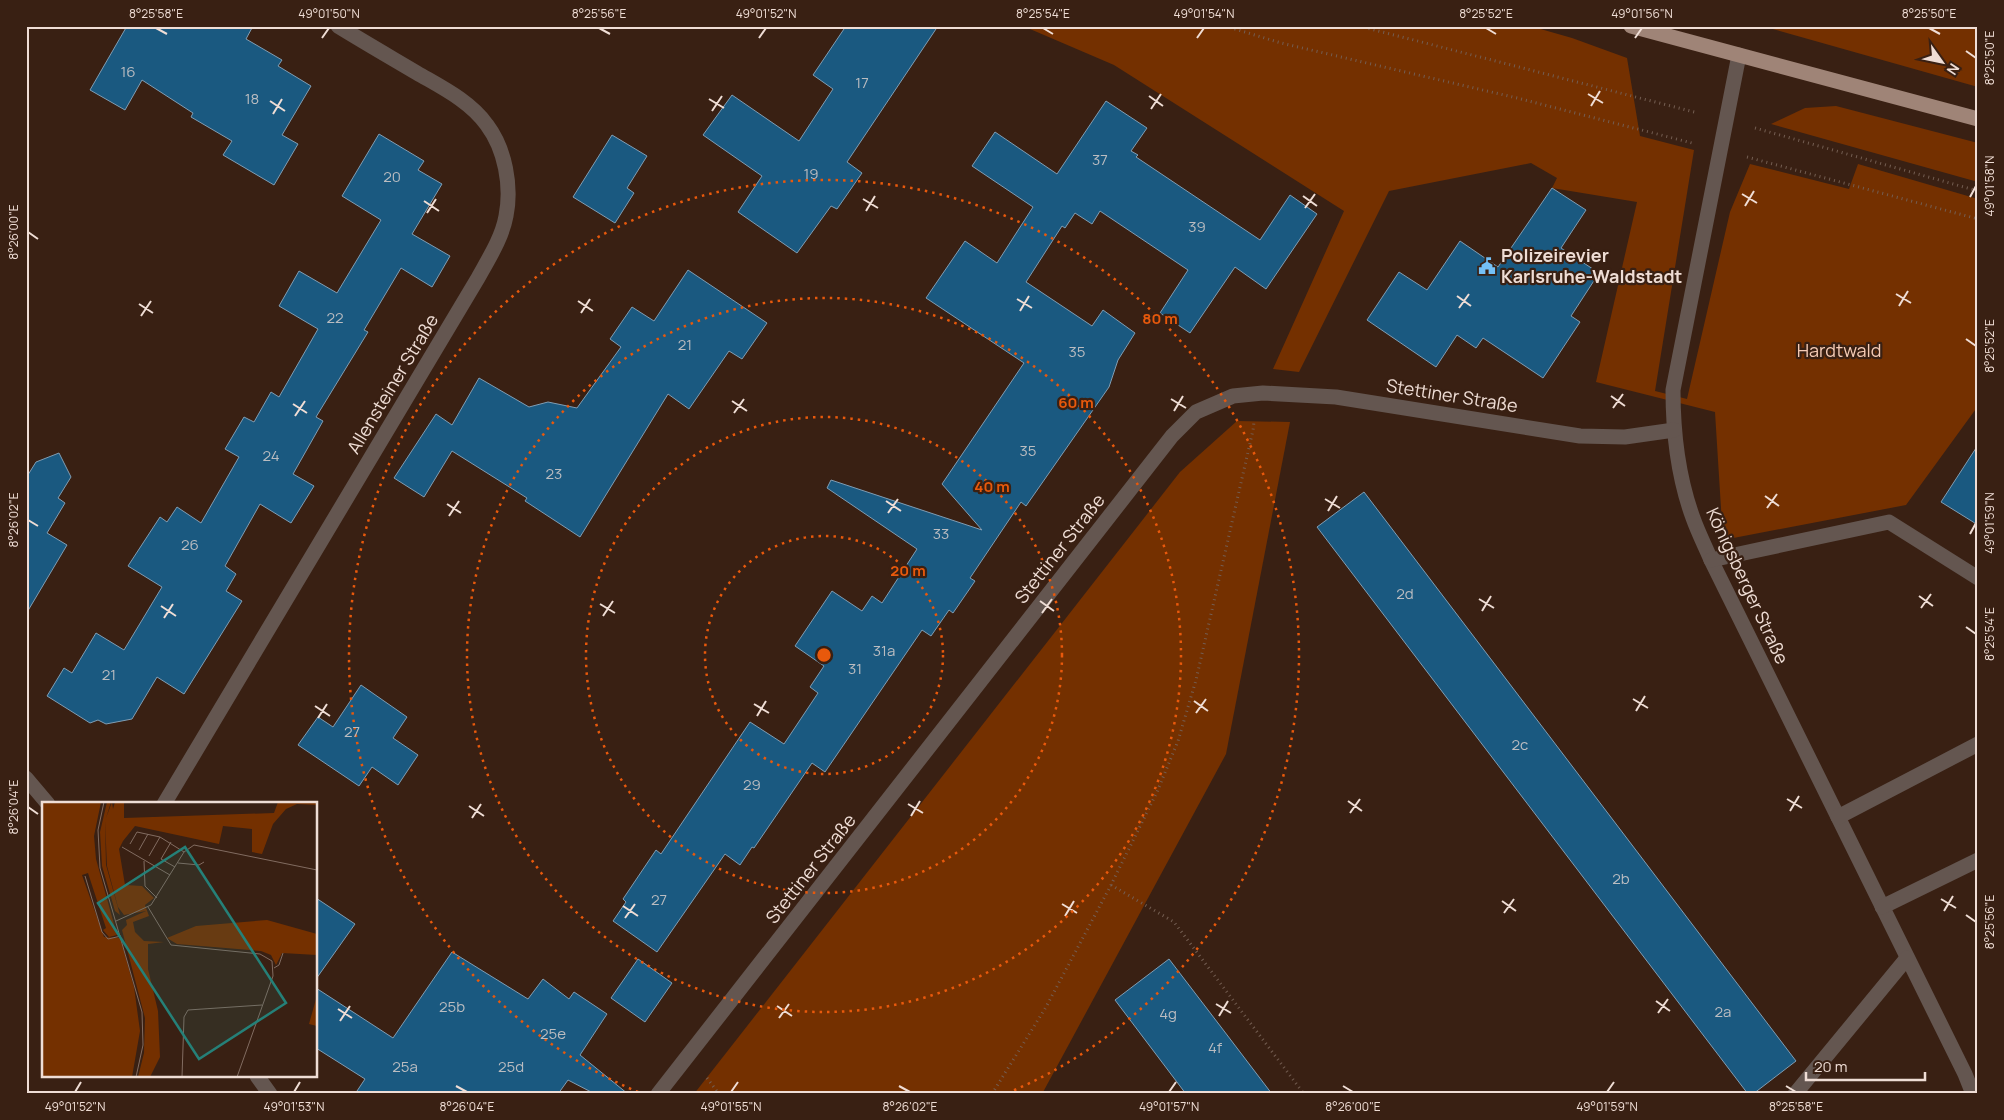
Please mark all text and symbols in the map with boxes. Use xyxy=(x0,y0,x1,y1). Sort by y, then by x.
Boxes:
text: 8°25'58"E xyxy=(129,5,183,22)
text: 49°01'50"N xyxy=(298,5,360,22)
text: 8°25'56"E xyxy=(572,5,626,22)
text: 49°01'52"N xyxy=(736,5,796,22)
text: 8°25'54"E xyxy=(1016,5,1070,22)
text: 49°01'54"N xyxy=(1174,5,1234,22)
text: 8°25'52"E xyxy=(1459,5,1513,22)
text: 49°01'56"N xyxy=(1611,5,1673,22)
text: 8°25'50"E xyxy=(1902,5,1956,22)
text: 8°25'50"E xyxy=(1981,31,1998,85)
north arrow xyxy=(1916,38,1966,88)
text: N xyxy=(1943,60,1964,79)
house number: 16 xyxy=(120,61,136,82)
house number: 17 xyxy=(855,72,869,93)
house number: 18 xyxy=(245,88,259,109)
house number: 37 xyxy=(1092,149,1108,170)
text: 49°01'58"N xyxy=(1981,155,1998,217)
house number: 19 xyxy=(803,163,819,184)
house number: 20 xyxy=(383,166,401,187)
text: 8°26'00"E xyxy=(5,204,22,260)
house number: 39 xyxy=(1188,216,1206,237)
place label: Polizeirevier Karlsruhe-Waldstadt xyxy=(1501,243,1682,288)
public building icon: Polizeirevier Karlsruhe-Waldstadt xyxy=(1477,256,1497,276)
house number: 22 xyxy=(326,307,344,328)
text: 80 m xyxy=(1142,308,1178,329)
street label: Allensteiner Straße xyxy=(341,309,443,458)
text: 8°25'52"E xyxy=(1981,319,1998,373)
house number: 21 xyxy=(678,334,692,355)
park label: Hardtwald xyxy=(1797,338,1881,362)
house number: 35 xyxy=(1069,341,1085,362)
street label: Stettiner Straße xyxy=(1385,373,1520,417)
text: 60 m xyxy=(1058,392,1094,413)
house number: 35 xyxy=(1020,440,1036,461)
house number: 24 xyxy=(262,445,280,466)
house number: 23 xyxy=(546,463,562,484)
text: 40 m xyxy=(974,476,1010,497)
street label: Stettiner Straße xyxy=(1009,489,1110,608)
text: 8°26'02"E xyxy=(5,492,22,547)
text: 49°01'59"N xyxy=(1981,492,1998,554)
street label: Königsberger Straße xyxy=(1701,504,1795,668)
house number: 33 xyxy=(933,523,949,544)
house number: 26 xyxy=(181,534,199,555)
text: 20 m xyxy=(890,560,926,581)
house number: 2d xyxy=(1396,583,1414,604)
text: 8°25'54"E xyxy=(1981,607,1998,661)
house number: 31a xyxy=(873,640,895,661)
centre of rings xyxy=(815,646,833,664)
house number: 31 xyxy=(848,658,862,679)
house number: 21 xyxy=(102,664,116,685)
house number: 27 xyxy=(344,721,360,742)
house number: 2c xyxy=(1512,734,1528,755)
house number: 29 xyxy=(743,774,761,795)
text: 8°26'04"E xyxy=(5,779,22,834)
inset map xyxy=(42,802,318,1078)
street label: Stettiner Straße xyxy=(760,809,861,928)
house number: 2b xyxy=(1612,868,1630,889)
house number: 27 xyxy=(651,889,667,910)
text: 8°25'56"E xyxy=(1981,895,1998,949)
house number: 25b xyxy=(439,996,465,1017)
house number: 2a xyxy=(1715,1001,1731,1022)
house number: 4g xyxy=(1159,1003,1177,1024)
house number: 25e xyxy=(540,1023,566,1044)
house number: 4f xyxy=(1208,1037,1223,1058)
scale bar xyxy=(1806,1050,1925,1082)
house number: 25a xyxy=(392,1056,418,1077)
house number: 25d xyxy=(498,1056,524,1077)
text: 20 m xyxy=(1814,1056,1847,1077)
text: 49°01'52"N xyxy=(45,1098,105,1115)
text: 49°01'53"N xyxy=(264,1098,324,1115)
text: 8°26'04"E xyxy=(440,1098,495,1115)
text: 49°01'55"N xyxy=(700,1098,762,1115)
text: 8°26'02"E xyxy=(883,1098,938,1115)
text: 49°01'57"N xyxy=(1139,1098,1199,1115)
text: 8°26'00"E xyxy=(1325,1098,1381,1115)
text: 49°01'59"N xyxy=(1576,1098,1638,1115)
text: 8°25'58"E xyxy=(1769,1098,1823,1115)

